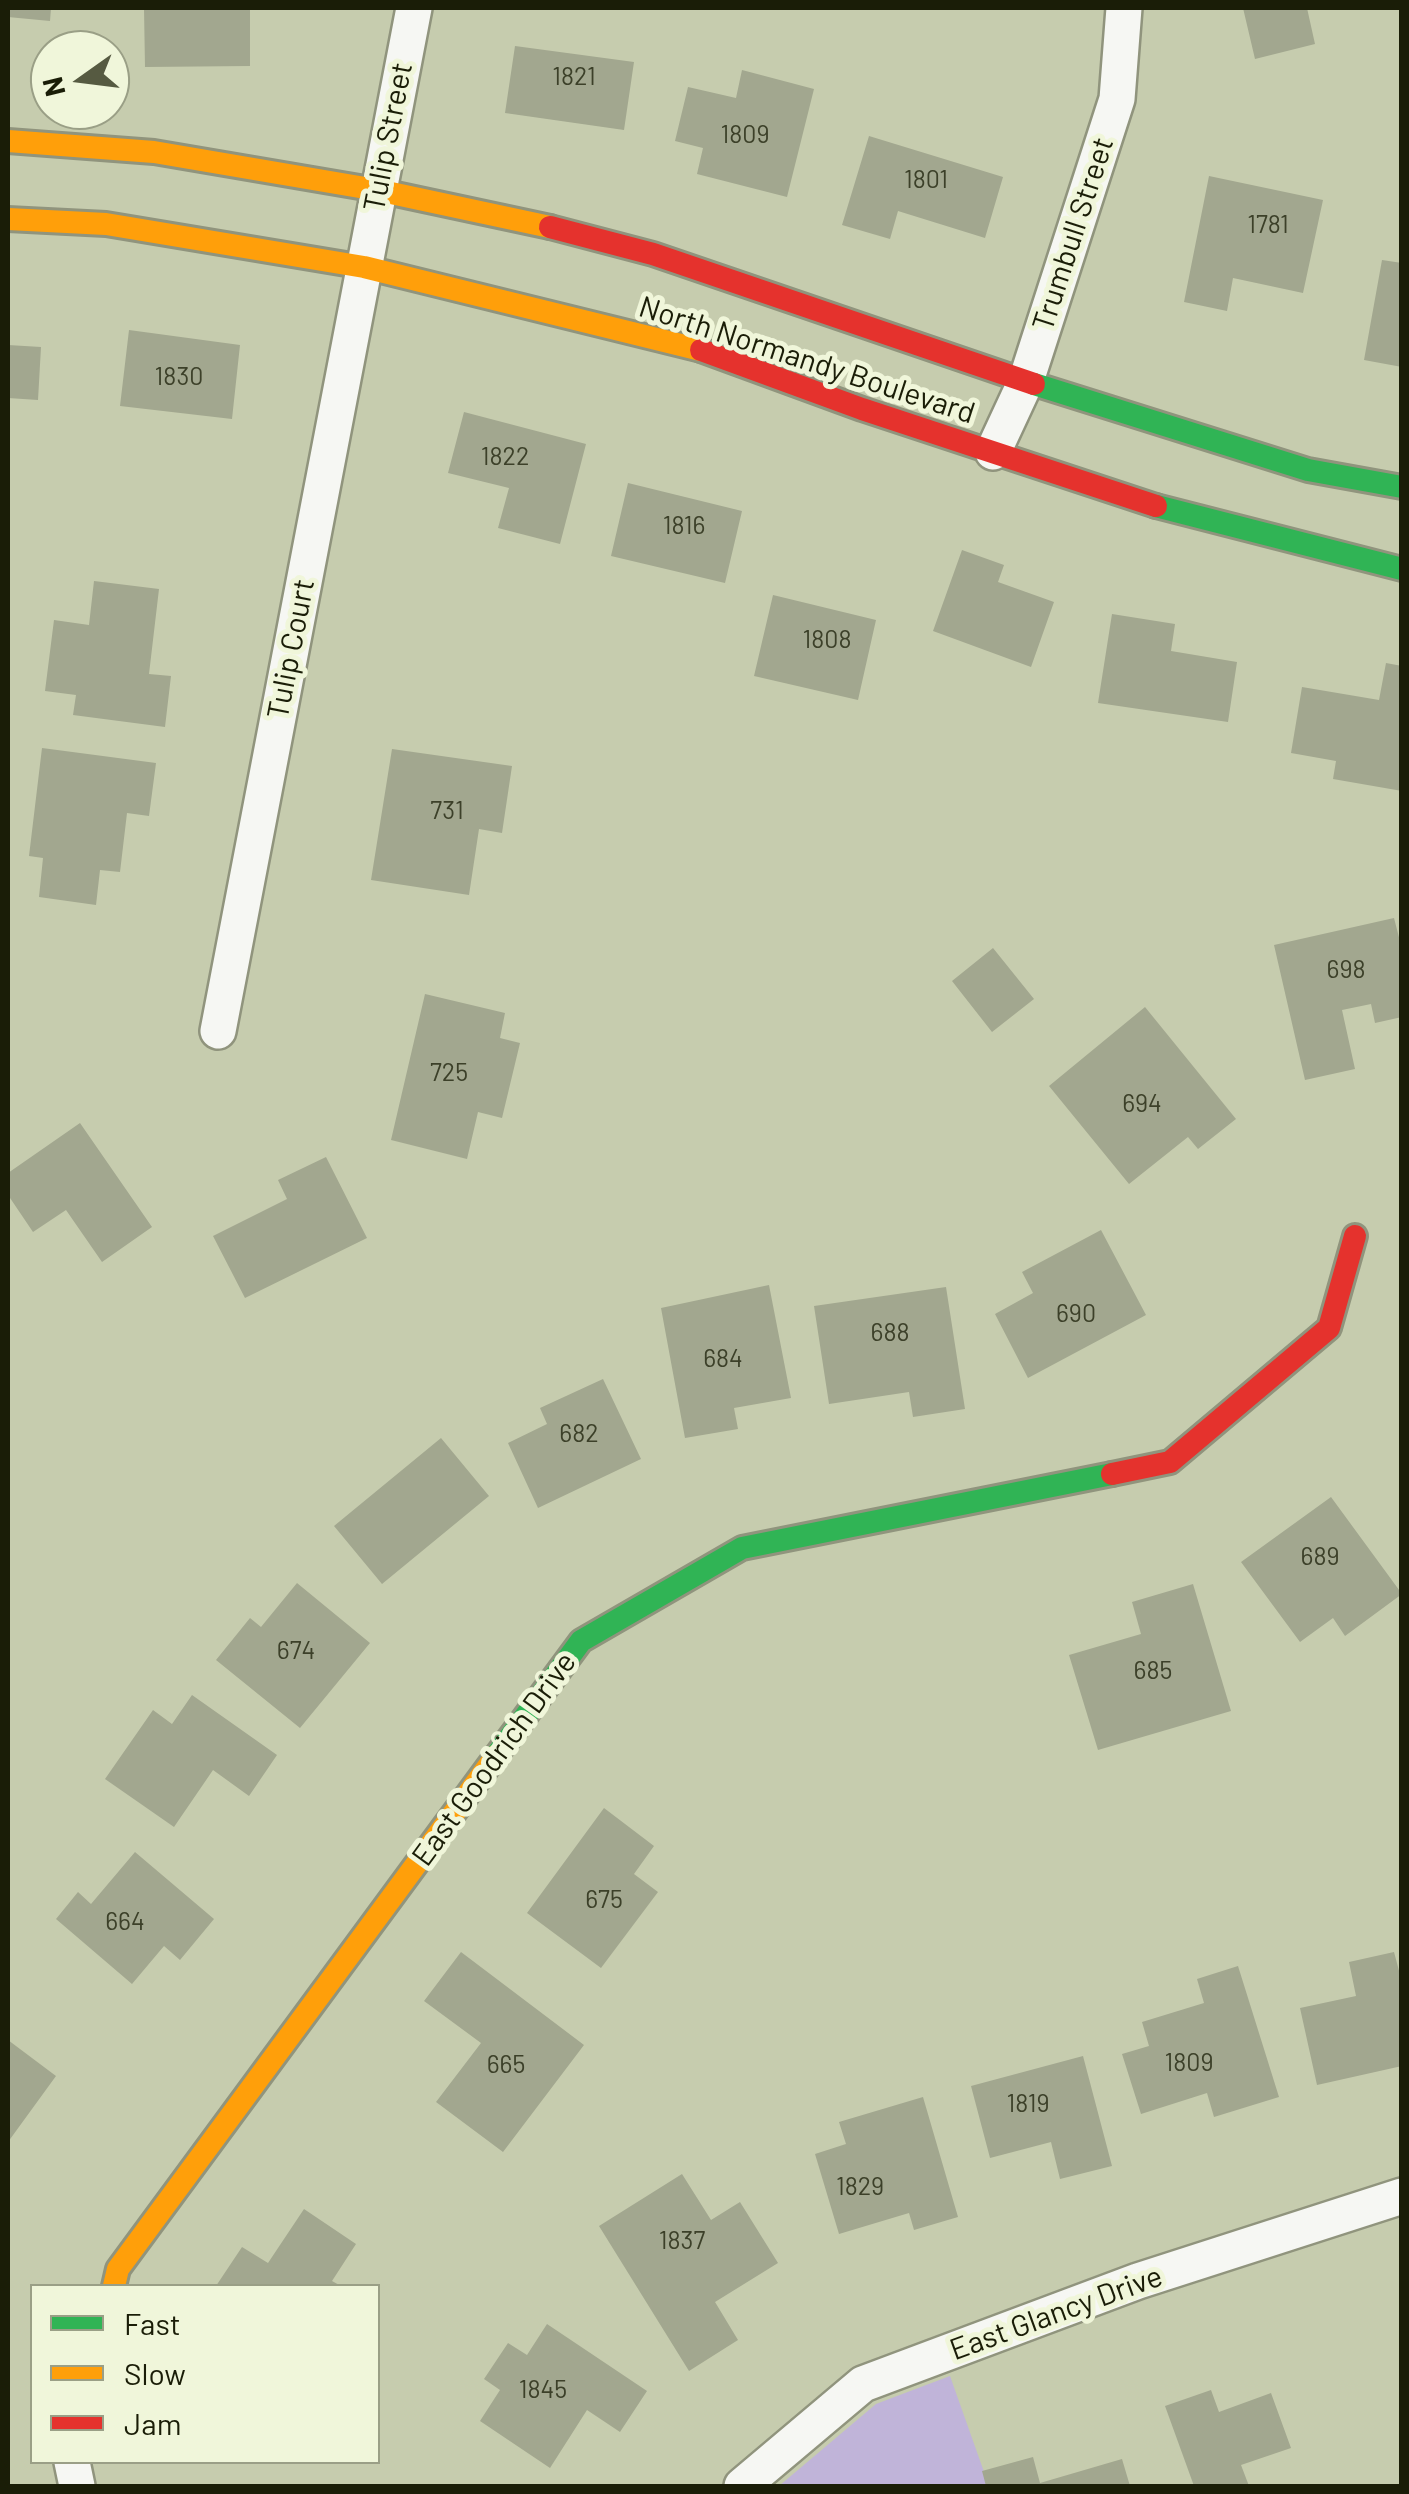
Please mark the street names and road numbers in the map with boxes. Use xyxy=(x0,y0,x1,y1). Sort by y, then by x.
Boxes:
street label: Tulip Street xyxy=(356,60,420,214)
street label: Trumbull Street xyxy=(1025,133,1121,335)
street label: North Normandy Boulevard xyxy=(634,289,980,431)
street label: Tulip Court xyxy=(260,576,322,722)
street label: East Goodrich Drive xyxy=(404,1645,584,1873)
street label: East Glancy Drive xyxy=(945,2258,1167,2368)

